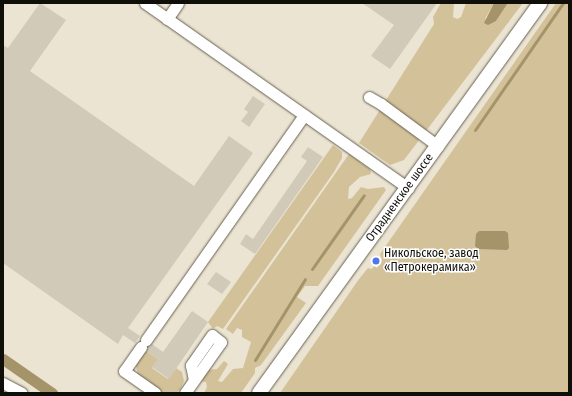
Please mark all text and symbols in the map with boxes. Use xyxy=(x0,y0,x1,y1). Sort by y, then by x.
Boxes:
street label: Отрадненское шоссе xyxy=(363,151,437,245)
place label: Никольское, завод «Петрокерамика» xyxy=(384,247,479,275)
marker: Никольское, завод «Петрокерамика» xyxy=(371,256,381,266)

